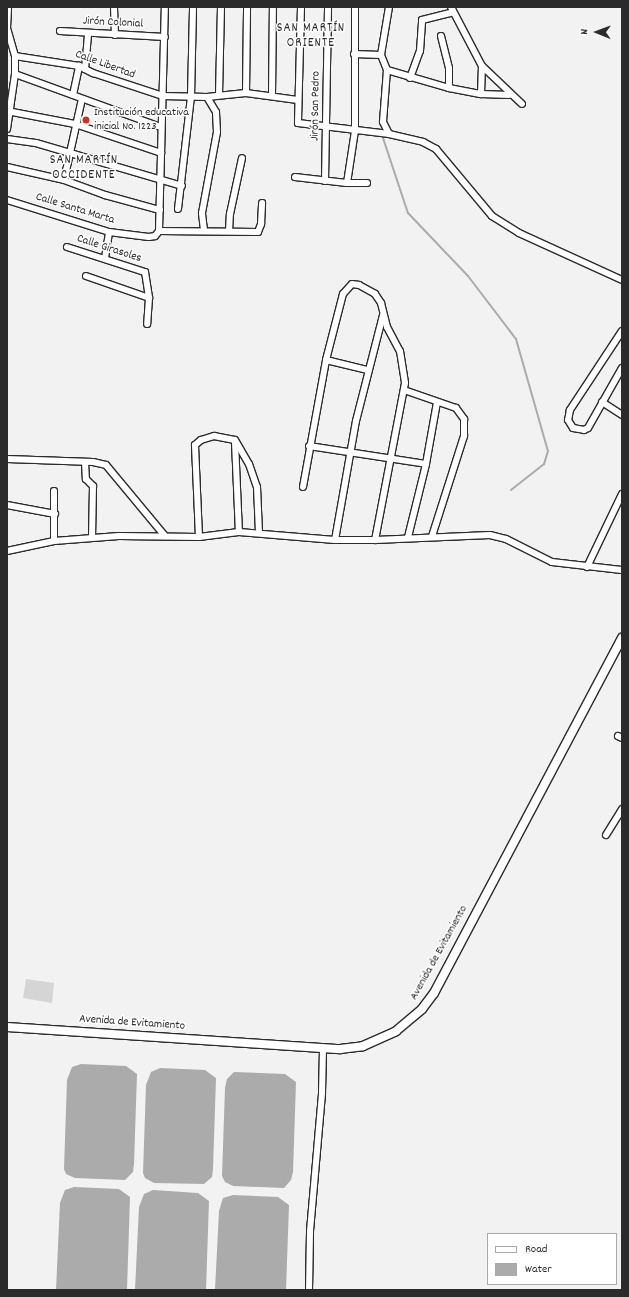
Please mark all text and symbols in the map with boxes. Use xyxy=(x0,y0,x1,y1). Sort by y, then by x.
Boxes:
north arrow xyxy=(577,12,617,52)
street label: Jirón Colonial xyxy=(82,14,144,32)
district label: SAN MARTÍN ORIENTE xyxy=(277,22,345,53)
text: N xyxy=(577,29,593,35)
street label: Calle Libertad xyxy=(73,47,137,83)
street label: Jirón San Pedro xyxy=(308,71,324,141)
place label: Institución educativa inicial No. 1223 xyxy=(94,106,189,134)
marker: Institución educativa inicial No. 1223 xyxy=(81,115,91,125)
district label: SAN MARTÍN OCCIDENTE xyxy=(50,154,118,185)
street label: Calle Santa Marta xyxy=(34,190,116,228)
street label: Calle Girasoles xyxy=(75,232,143,266)
street label: Avenida de Evitamiento xyxy=(407,903,471,1003)
street label: Avenida de Evitamiento xyxy=(79,1012,185,1034)
legend xyxy=(487,1233,617,1285)
text: Road xyxy=(525,1241,547,1258)
text: Water xyxy=(525,1261,552,1278)

